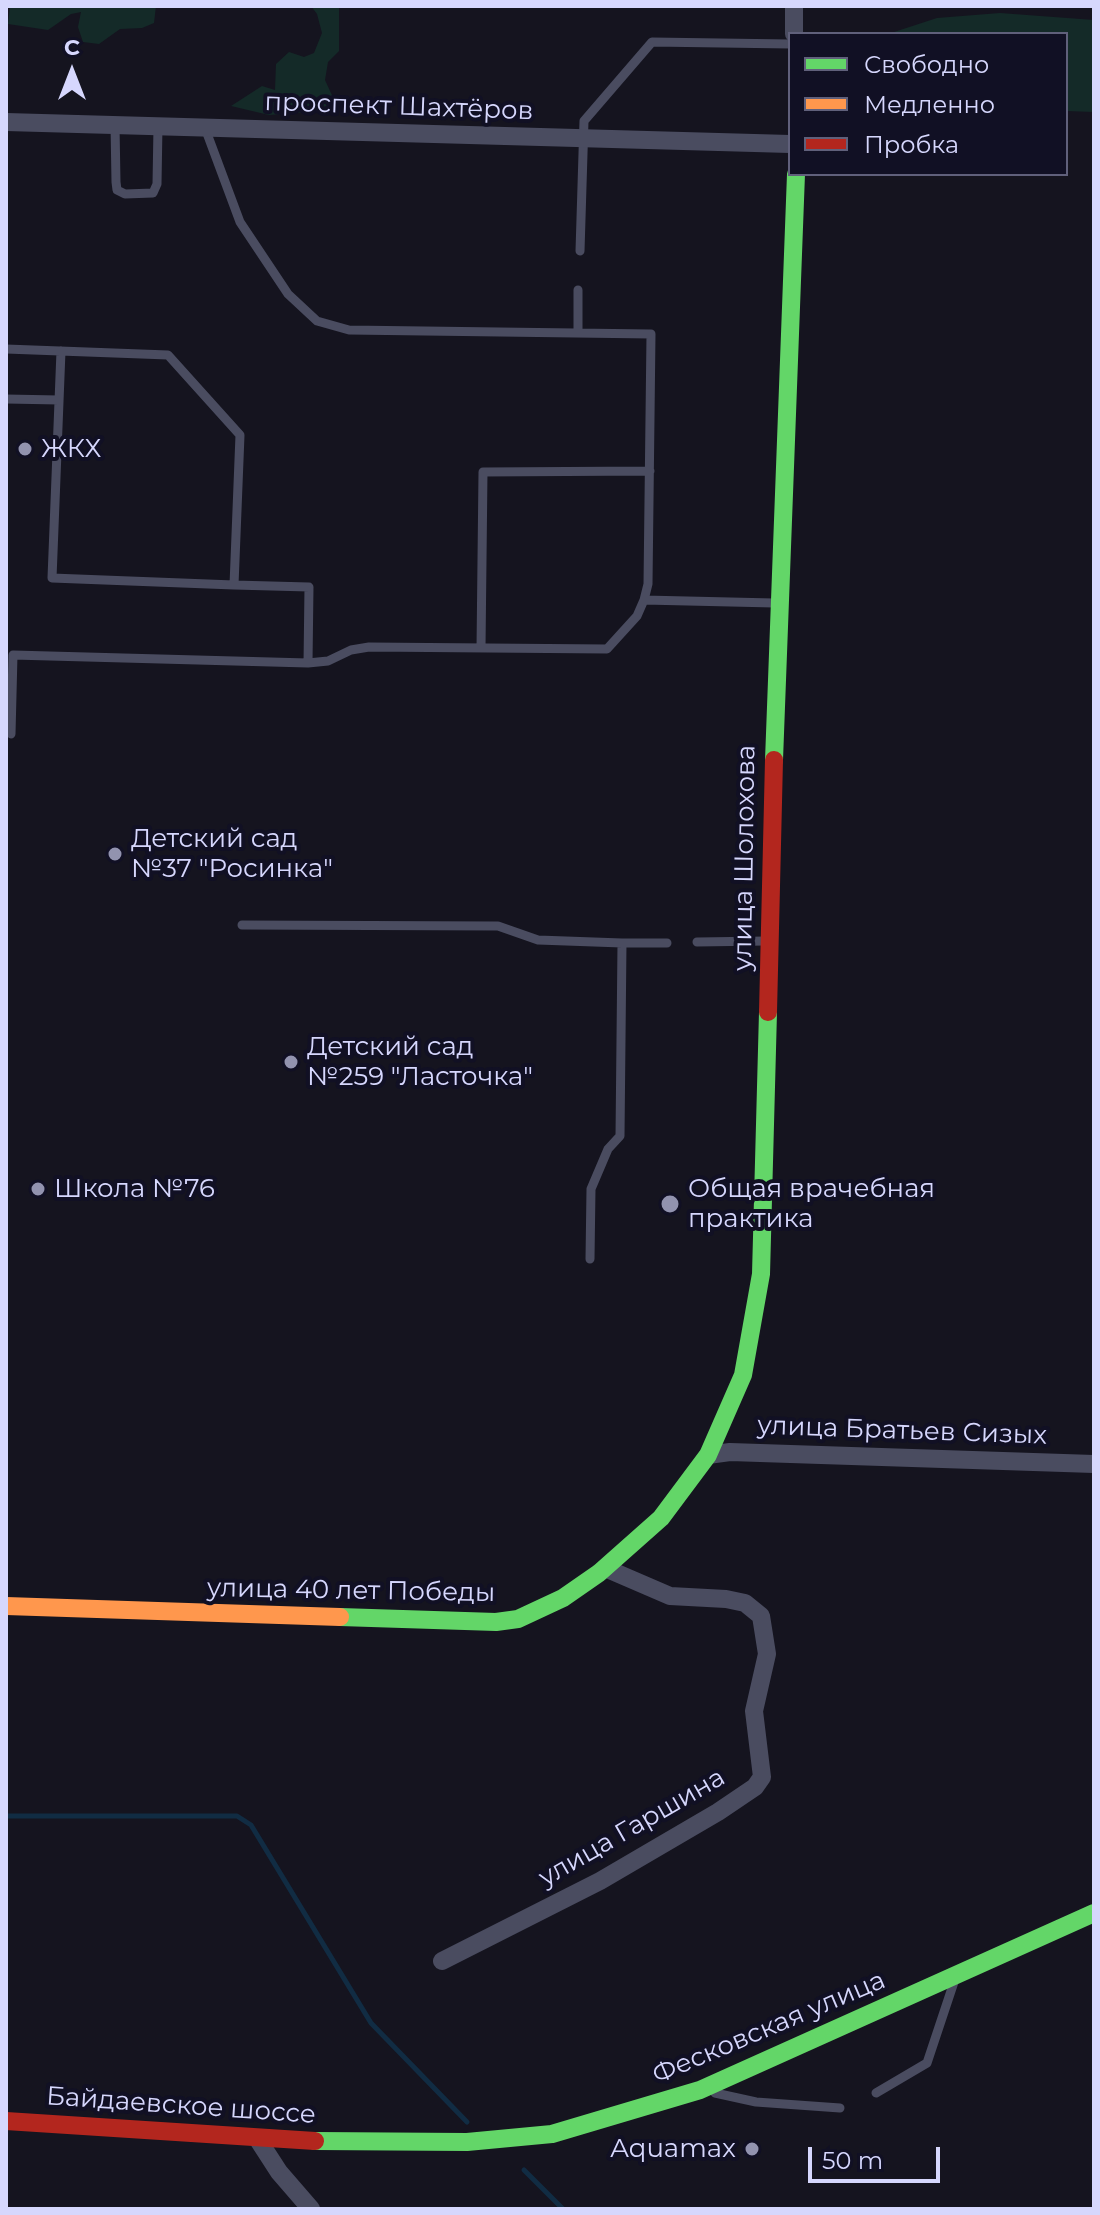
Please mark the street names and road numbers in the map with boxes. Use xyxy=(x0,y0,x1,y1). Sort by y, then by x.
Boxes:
street label: проспект Шахтёров xyxy=(264,87,534,127)
street label: улица Шолохова xyxy=(727,745,763,971)
street label: улица Братьев Сизых xyxy=(757,1410,1047,1452)
street label: улица 40 лет Победы xyxy=(207,1573,495,1609)
street label: улица Гаршина xyxy=(533,1762,731,1894)
street label: Фесковская улица xyxy=(648,1965,890,2091)
street label: Байдаевское шоссе xyxy=(45,2081,317,2131)

